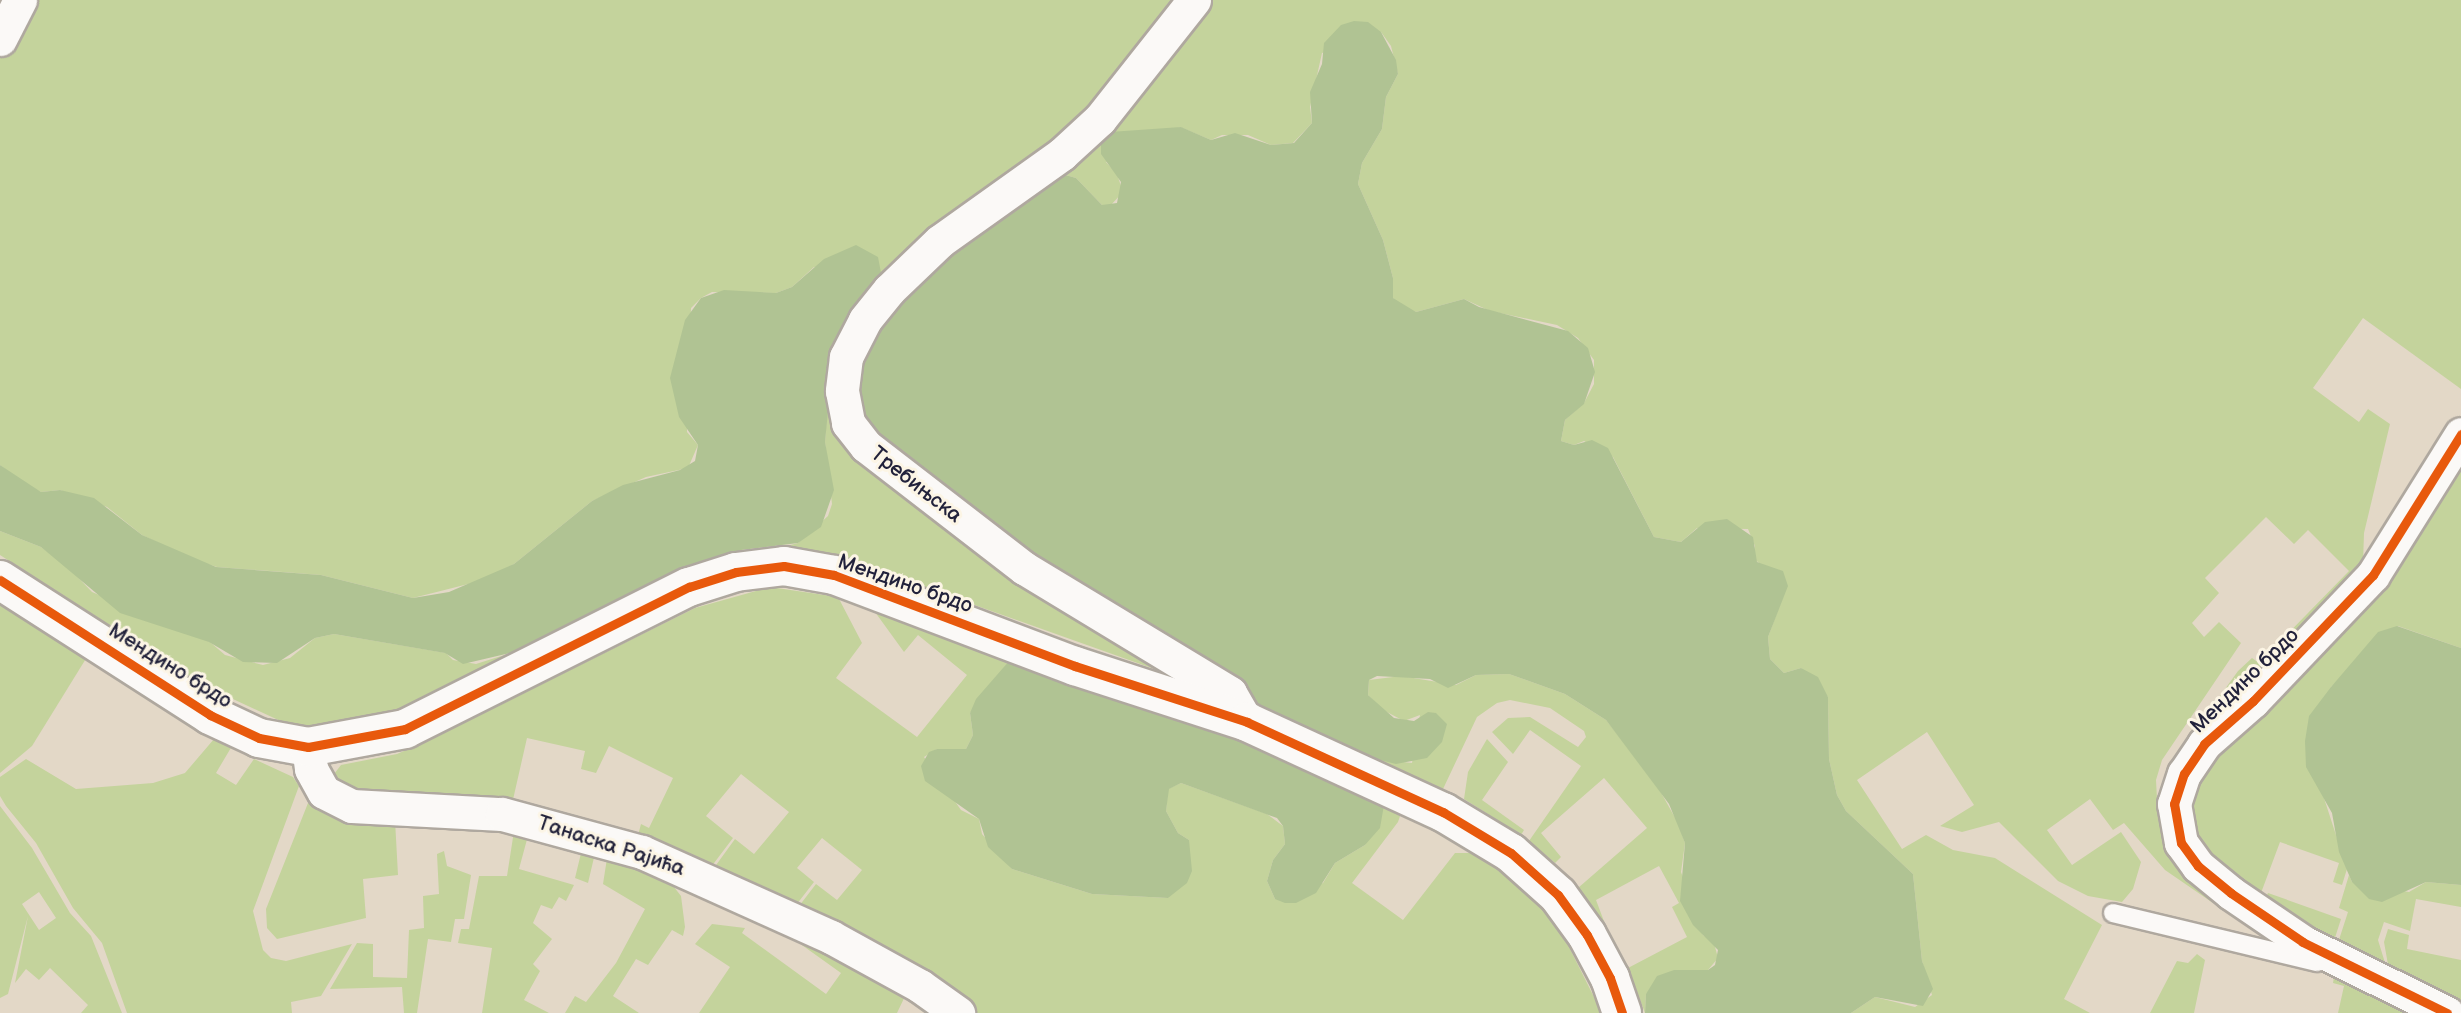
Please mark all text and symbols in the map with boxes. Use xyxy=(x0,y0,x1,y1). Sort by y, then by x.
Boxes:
street label: Требињска xyxy=(865,442,967,528)
street label: Мендино брдо xyxy=(834,549,976,619)
street label: Мендино брдо xyxy=(104,618,236,714)
street label: Мендино брдо xyxy=(2186,623,2304,739)
street label: Танаска Рајића xyxy=(534,810,688,882)

